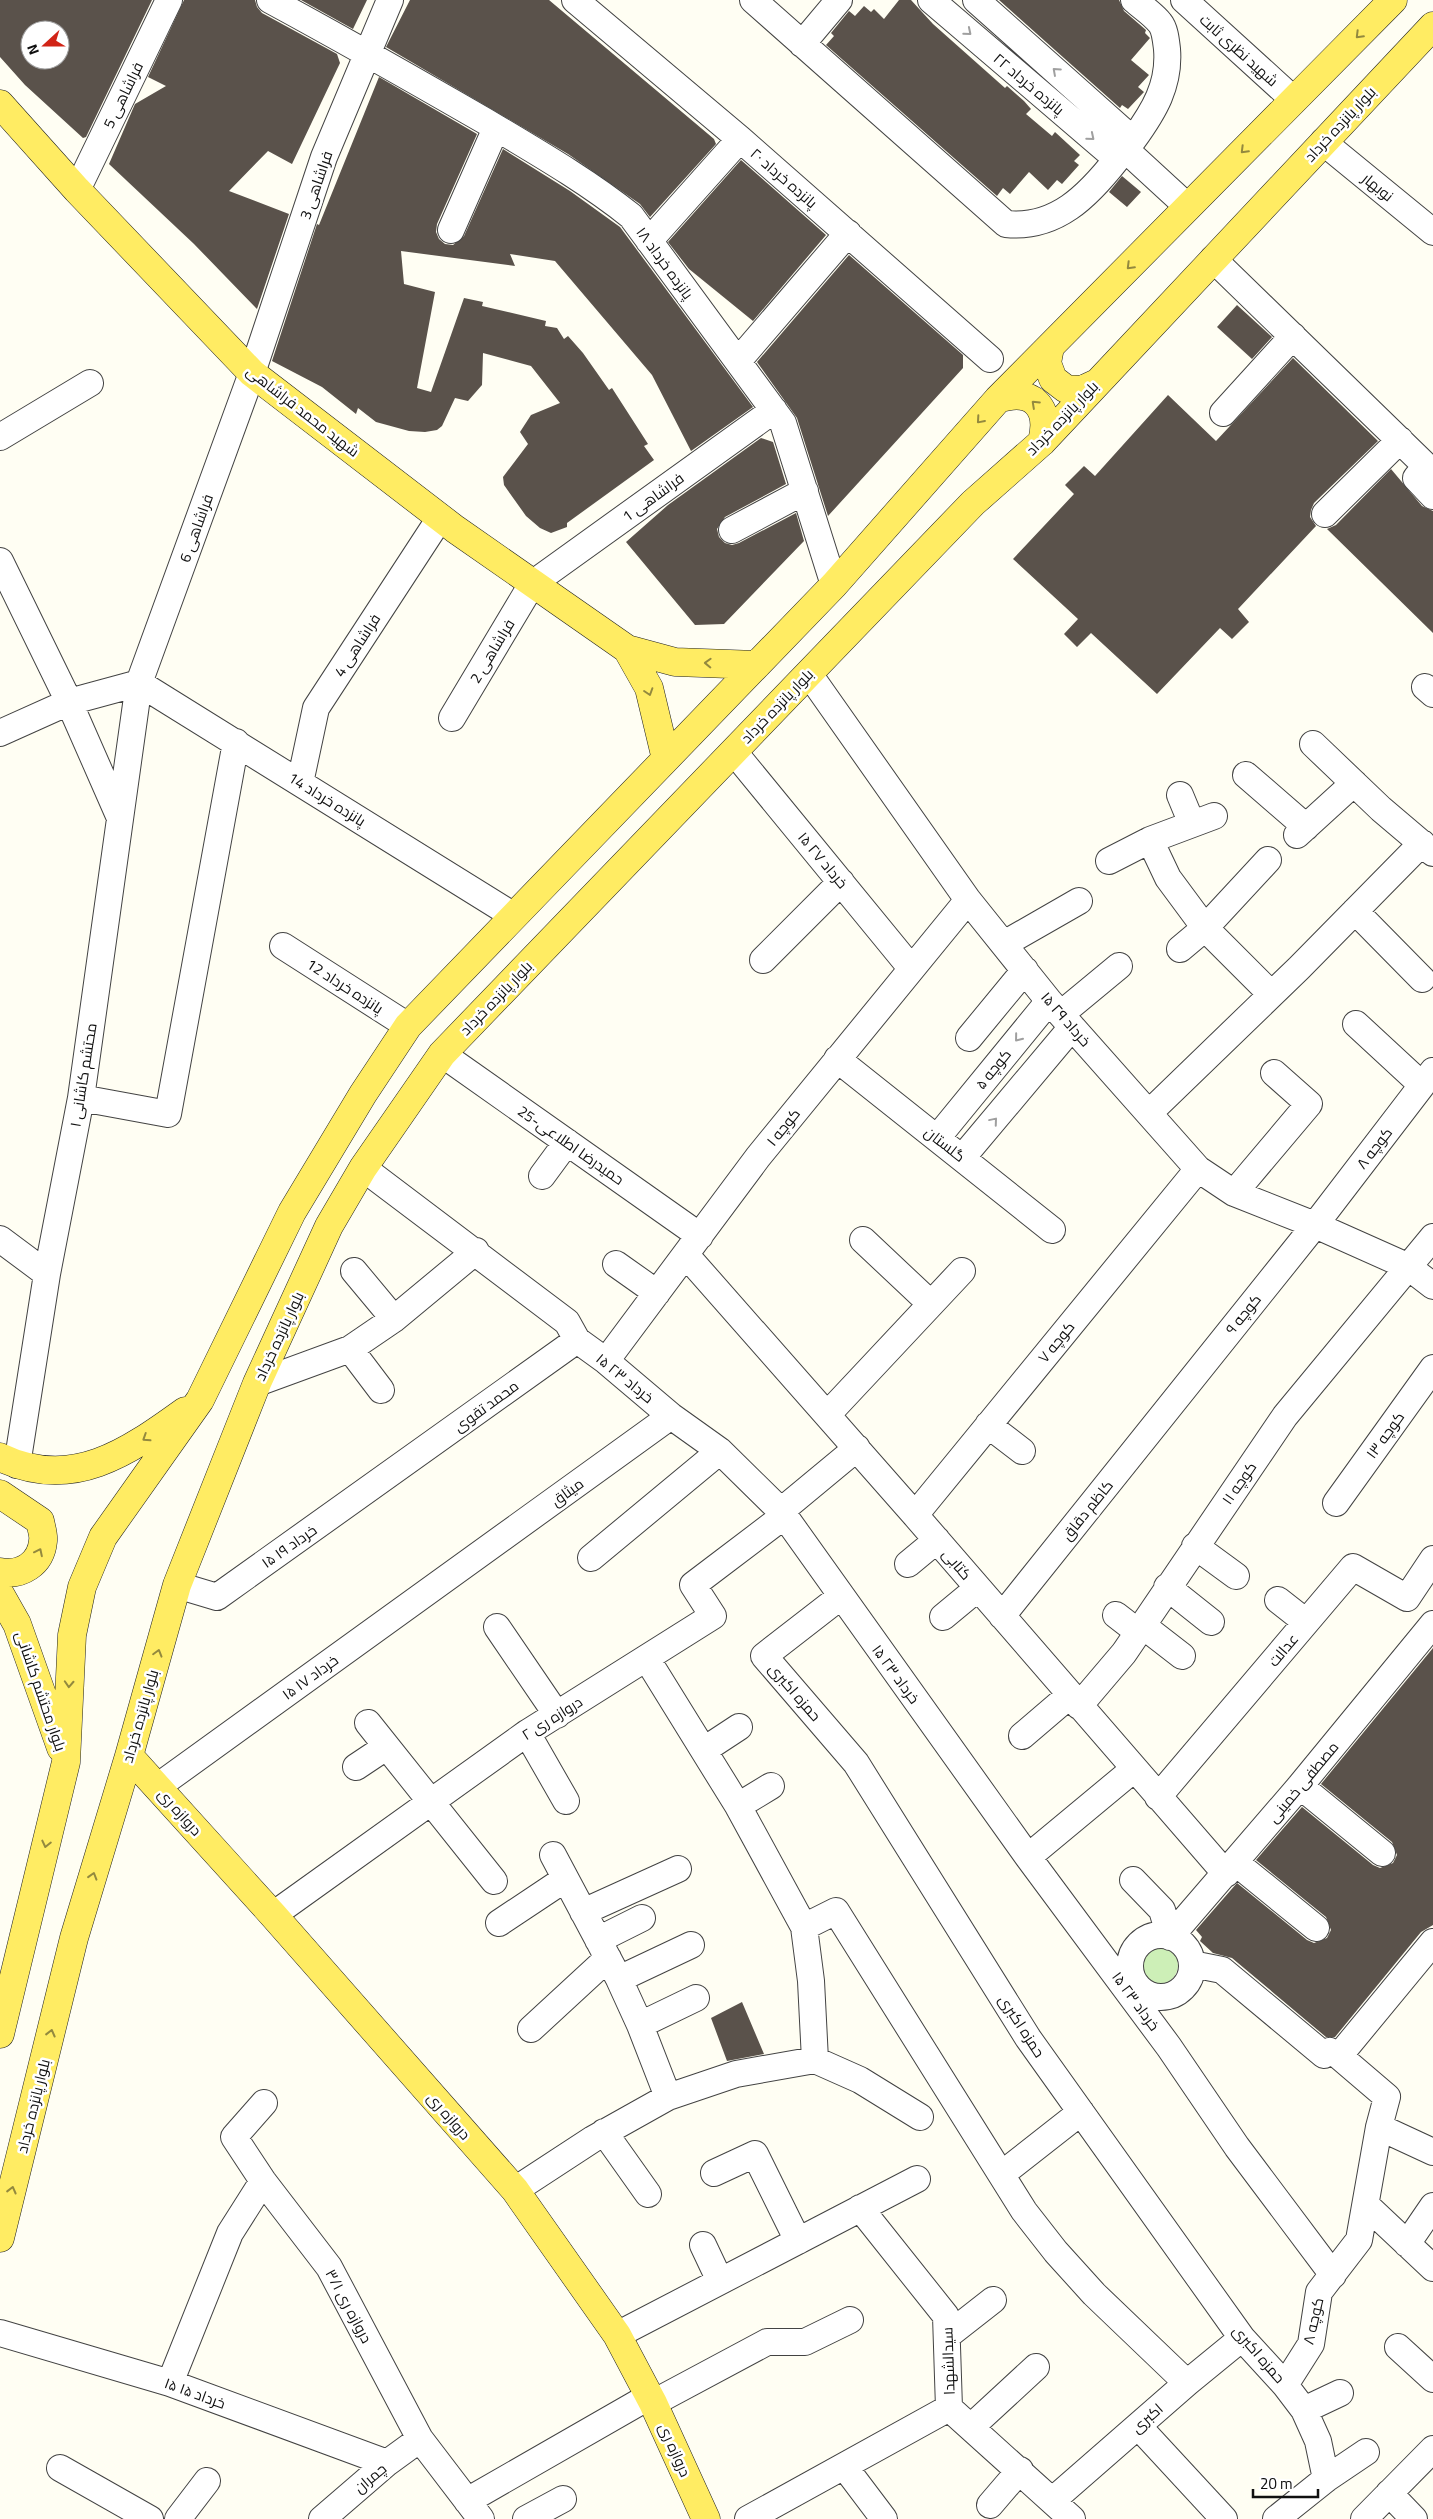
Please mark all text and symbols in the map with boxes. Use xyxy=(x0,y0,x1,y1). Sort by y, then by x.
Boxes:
street label: شهید نظری ثابت xyxy=(1192,6,1286,94)
north arrow xyxy=(20,20,70,70)
one-way arrow xyxy=(962,26,971,35)
one-way arrow xyxy=(1355,29,1364,38)
text: N xyxy=(19,41,47,59)
street label: پانزده خرداد ۲۲ xyxy=(986,45,1072,123)
street label: فراشاهی 5 xyxy=(94,57,152,133)
one-way arrow xyxy=(1052,68,1061,77)
street label: بلوار پانزده خرداد xyxy=(1297,79,1383,169)
one-way arrow xyxy=(1086,131,1095,140)
street label: پانزده خرداد ۲۰ xyxy=(743,140,825,216)
one-way arrow xyxy=(1241,144,1250,153)
street label: فراشاهی 3 xyxy=(291,147,341,223)
street label: نوبهار xyxy=(1355,164,1401,209)
street label: پانزده خرداد ۱۸ xyxy=(628,220,702,306)
one-way arrow xyxy=(1127,260,1136,269)
street label: شهید محمد فراشاهی xyxy=(240,357,366,465)
street label: بلوار پانزده خرداد xyxy=(1018,373,1106,463)
one-way arrow xyxy=(1032,401,1041,410)
one-way arrow xyxy=(977,414,986,423)
street label: فراشاهی 1 xyxy=(616,464,690,530)
street label: فراشاهی 6 xyxy=(170,489,222,567)
street label: فراشاهی 4 xyxy=(325,607,389,683)
street label: فراشاهی 2 xyxy=(461,613,523,689)
one-way arrow xyxy=(704,658,712,668)
street label: بلوار پانزده خرداد xyxy=(733,661,821,751)
one-way arrow xyxy=(644,687,654,696)
street label: پانزده خرداد 14 xyxy=(282,763,372,835)
street label: ۱۵ خرداد ۲۷ xyxy=(790,825,856,895)
street label: پانزده خرداد 12 xyxy=(300,950,390,1022)
street label: بلوار پانزده خرداد xyxy=(452,953,540,1043)
street label: ۱۵ خرداد ۲۹ xyxy=(1033,984,1099,1054)
street label: محتشم کاشانی ۱ xyxy=(60,1021,106,1129)
one-way arrow xyxy=(1015,1033,1024,1042)
street label: کوچه ۵ xyxy=(967,1042,1019,1096)
street label: حمیدرضا اطلاعی-25 xyxy=(511,1097,631,1193)
street label: کوچه ۱ xyxy=(758,1101,808,1153)
one-way arrow xyxy=(988,1117,997,1126)
street label: گلستان xyxy=(918,1118,972,1170)
street label: کوچه ۸ xyxy=(1348,1120,1400,1176)
street label: بلوار پانزده خرداد xyxy=(246,1286,312,1386)
street label: کوچه ۹ xyxy=(1217,1287,1269,1341)
street label: کوچه ۷ xyxy=(1030,1314,1082,1370)
street label: ۱۵ خرداد ۲۳ xyxy=(589,1345,661,1411)
street label: محمد تقوی xyxy=(447,1372,525,1440)
street label: کوچه ۱۳ xyxy=(1358,1405,1412,1465)
one-way arrow xyxy=(143,1432,152,1441)
street label: کوچه ۱۱ xyxy=(1213,1455,1265,1511)
street label: میثاق xyxy=(544,1470,590,1514)
street label: کاظم دقاق xyxy=(1053,1473,1121,1547)
street label: ۱۵ خرداد ۱۹ xyxy=(255,1516,323,1576)
street label: کتابی xyxy=(934,1541,980,1587)
one-way arrow xyxy=(32,1549,42,1558)
street label: عدالت xyxy=(1260,1626,1306,1674)
street label: بلوار محتشم کاشانی xyxy=(7,1627,75,1755)
street label: ۱۵ خرداد ۲۳ xyxy=(864,1638,928,1710)
street label: ۱۵ خرداد ۱۷ xyxy=(275,1646,345,1708)
one-way arrow xyxy=(152,1648,163,1657)
street label: حمزه اکبری xyxy=(761,1656,829,1728)
street label: بلوار پانزده خرداد xyxy=(113,1666,167,1766)
one-way arrow xyxy=(64,1680,75,1688)
street label: دروازه ری ۲ xyxy=(515,1688,589,1748)
street label: مصطفی خمینی xyxy=(1260,1734,1346,1830)
street label: دروازه ری xyxy=(150,1781,210,1843)
one-way arrow xyxy=(41,1839,52,1848)
one-way arrow xyxy=(87,1872,97,1880)
street label: ۱۵ خرداد ۲۳ xyxy=(1104,1965,1168,2037)
street label: حمزه اکبری xyxy=(991,1988,1053,2064)
one-way arrow xyxy=(45,2028,56,2037)
street label: بلوار پانزده خرداد xyxy=(7,2056,59,2156)
street label: دروازه ری xyxy=(419,2085,479,2147)
one-way arrow xyxy=(6,2186,17,2195)
street label: دروازه ری ۳/۱ xyxy=(317,2263,381,2349)
street label: کوچه ۸ xyxy=(1294,2294,1332,2348)
street label: حمزه اکبری xyxy=(1225,2318,1293,2390)
street label: سیدالشهدا xyxy=(932,2327,964,2395)
street label: ۱۵ خرداد ۱۵ xyxy=(160,2368,230,2418)
street label: اکبری xyxy=(1124,2395,1170,2441)
street label: دروازه ری xyxy=(650,2418,700,2482)
street label: چمران xyxy=(347,2455,393,2501)
scale bar xyxy=(1253,2466,1318,2498)
text: 20 m xyxy=(1260,2469,1293,2498)

